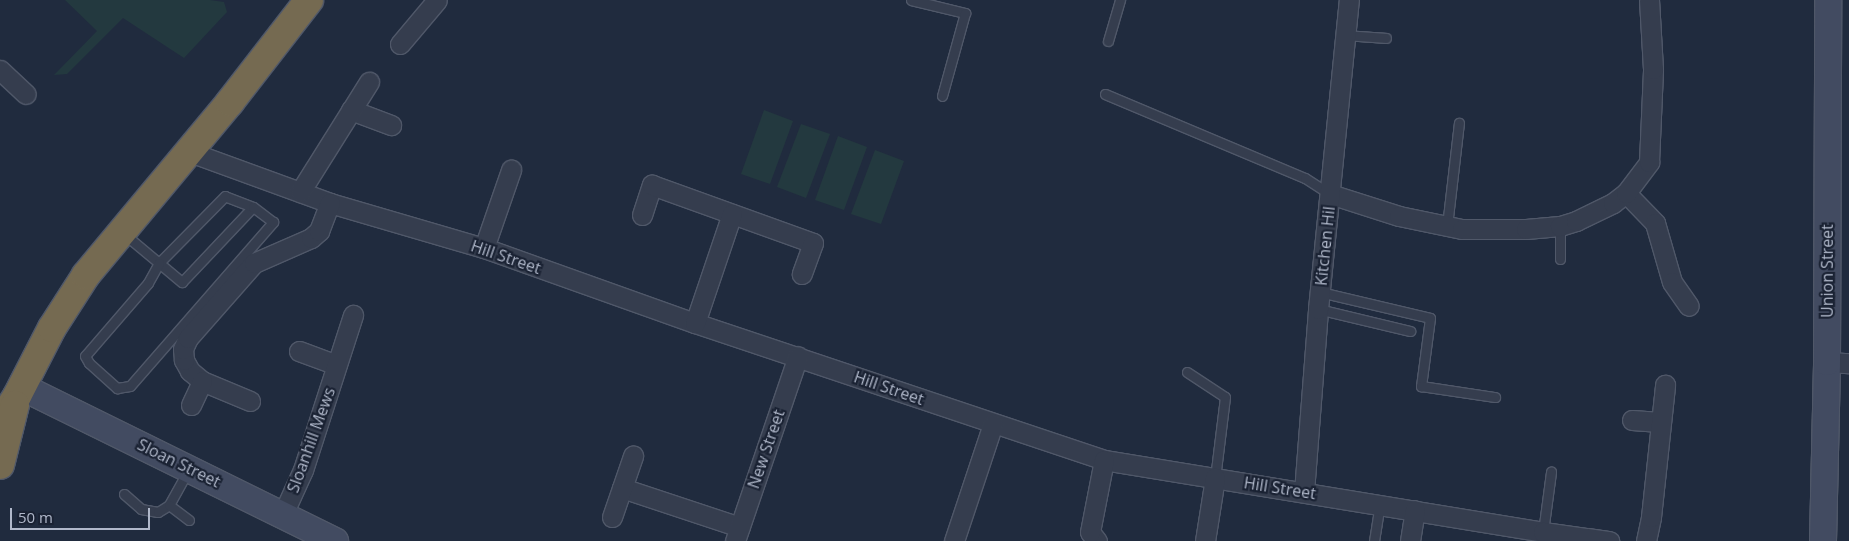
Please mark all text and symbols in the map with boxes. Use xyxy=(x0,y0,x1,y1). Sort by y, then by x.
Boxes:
street label: Kitchen Hil xyxy=(1311,205,1339,287)
street label: Union Street xyxy=(1817,224,1837,318)
street label: Hill Street xyxy=(468,236,544,278)
street label: Hill Street xyxy=(851,367,927,409)
street label: Sloanhill Mews xyxy=(283,385,339,495)
street label: New Street xyxy=(744,407,788,491)
street label: Sloan Street xyxy=(134,435,224,491)
street label: Hill Street xyxy=(1243,473,1317,503)
scale bar xyxy=(12,498,152,530)
text: 50 m xyxy=(18,507,53,527)

